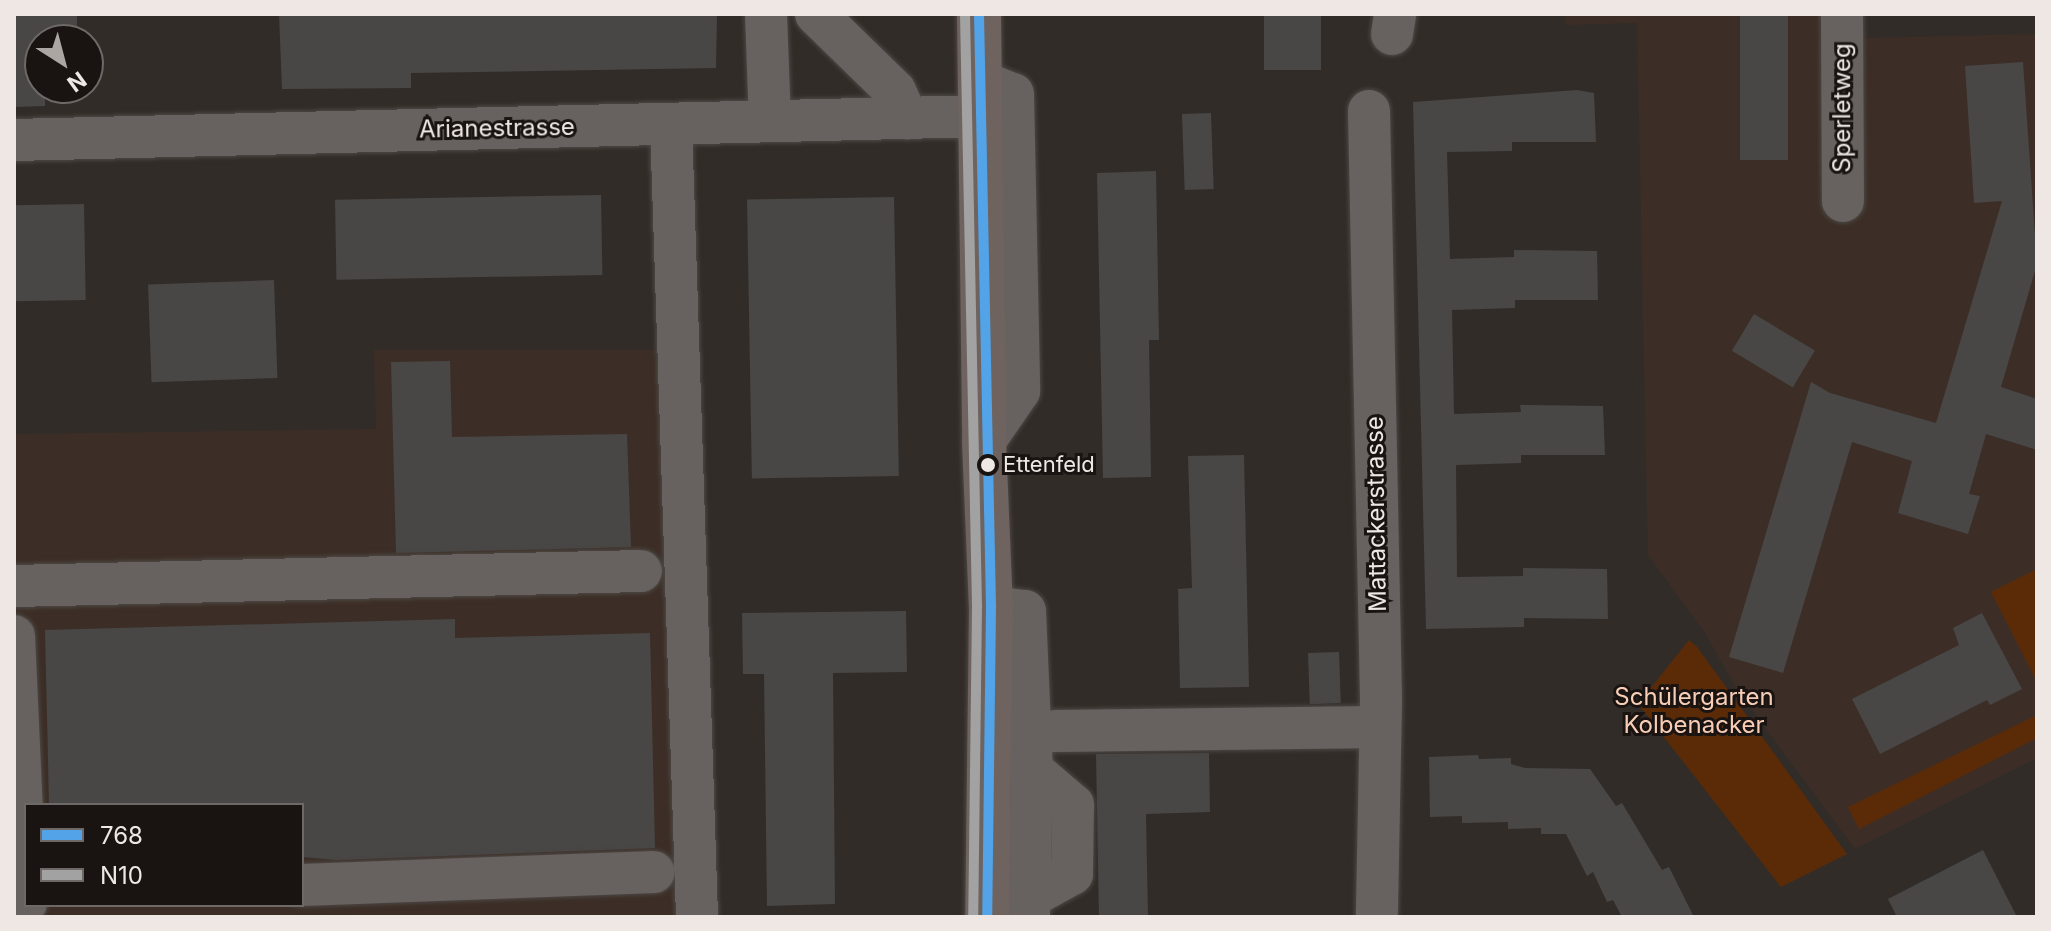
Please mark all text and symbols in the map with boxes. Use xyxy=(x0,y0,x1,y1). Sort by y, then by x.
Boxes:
north arrow xyxy=(24,24,104,104)
street label: Sperletweg xyxy=(1828,43,1856,173)
text: N xyxy=(63,66,91,97)
street label: Arianestrasse xyxy=(419,112,575,144)
street label: Mattackerstrasse xyxy=(1360,416,1392,612)
place label: Ettenfeld xyxy=(1003,452,1095,478)
marker: Ettenfeld xyxy=(980,457,996,473)
park label: Schülergarten Kolbenacker xyxy=(1614,683,1774,739)
legend xyxy=(24,803,304,907)
text: 768 xyxy=(100,821,143,850)
text: N10 xyxy=(100,861,143,890)

